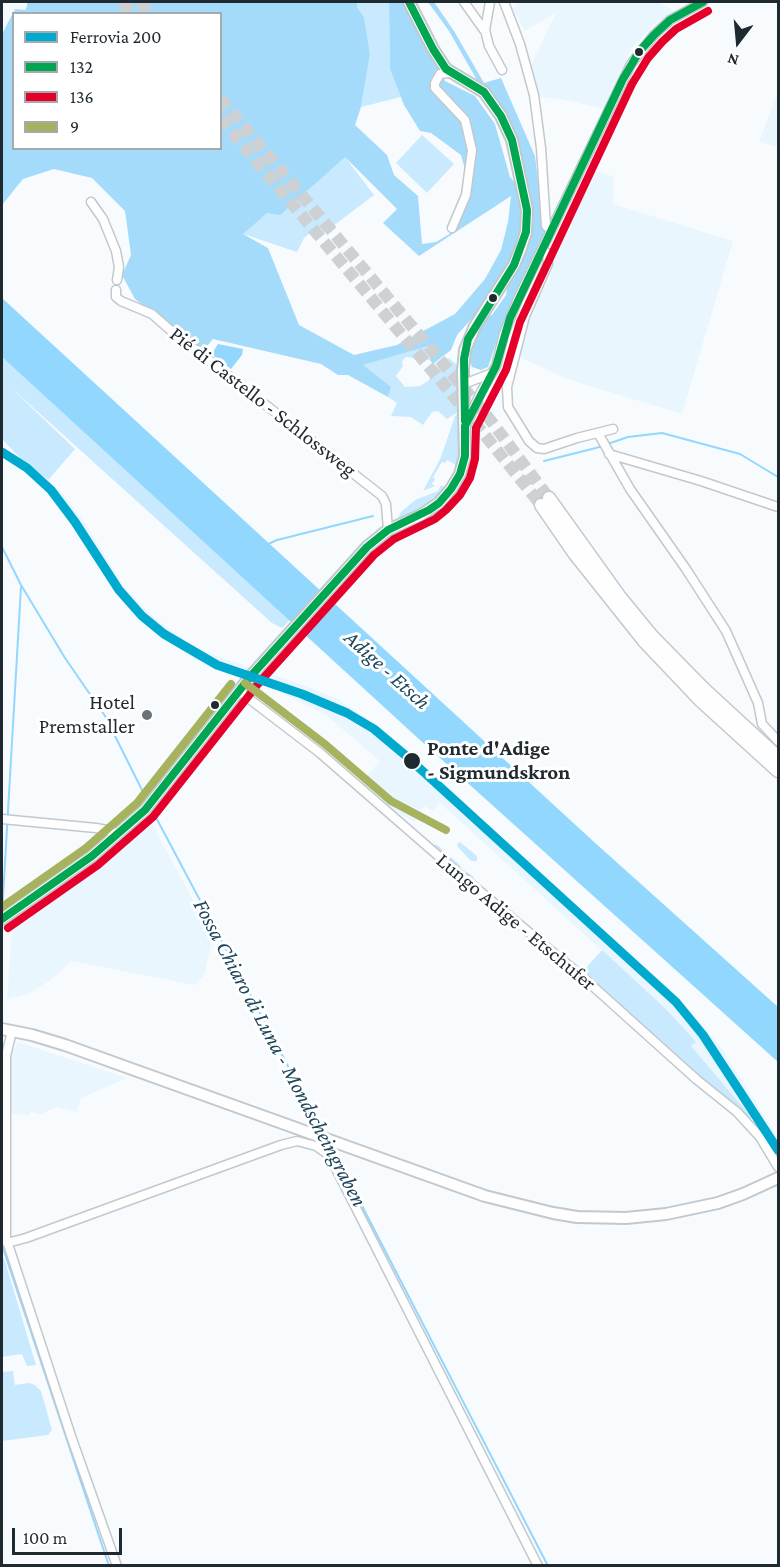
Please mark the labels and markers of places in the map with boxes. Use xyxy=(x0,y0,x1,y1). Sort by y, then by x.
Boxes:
unlabelled marker xyxy=(633,46,645,58)
unlabelled marker xyxy=(487,292,499,304)
place label: Hotel Premstaller xyxy=(39,690,135,740)
unlabelled marker xyxy=(209,699,221,711)
marker: Hotel Premstaller xyxy=(140,708,154,722)
place label: Ponte d'Adige - Sigmundskron xyxy=(427,736,570,786)
marker: Ponte d'Adige - Sigmundskron xyxy=(402,751,422,771)

